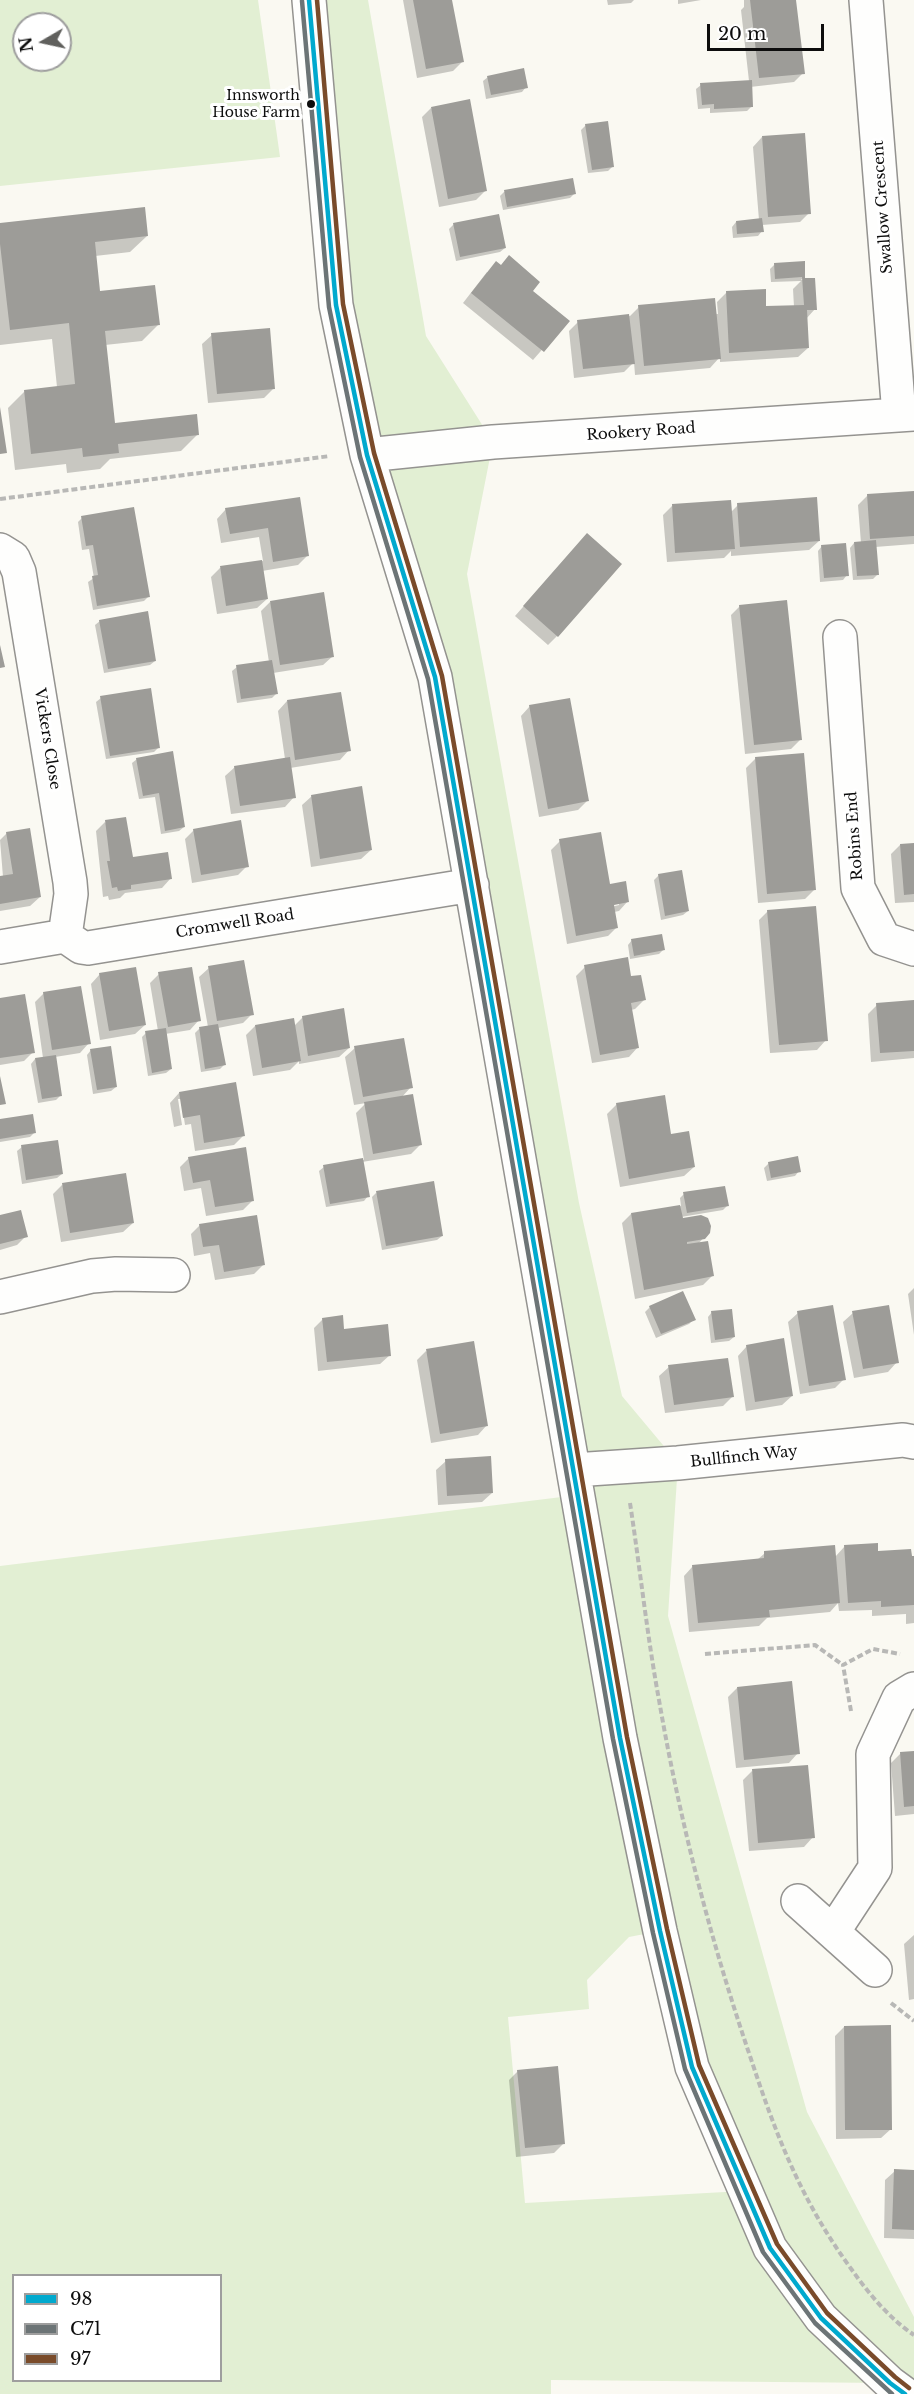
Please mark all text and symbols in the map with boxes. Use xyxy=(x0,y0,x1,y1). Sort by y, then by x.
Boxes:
north arrow xyxy=(12,12,72,72)
scale bar xyxy=(710,12,827,50)
text: 20 m xyxy=(718,23,766,45)
text: N xyxy=(15,36,37,54)
place label: Innsworth House Farm xyxy=(212,88,300,120)
marker: Innsworth House Farm xyxy=(305,98,317,110)
street label: Swallow Crescent xyxy=(869,140,897,274)
street label: Rookery Road xyxy=(586,419,696,445)
street label: Vickers Close xyxy=(30,687,64,791)
street label: Robins End xyxy=(843,791,867,881)
street label: Cromwell Road xyxy=(174,906,296,942)
street label: Bullfinch Way xyxy=(689,1442,799,1472)
legend xyxy=(12,2274,222,2382)
text: 98 xyxy=(70,2288,92,2310)
text: C71 xyxy=(70,2318,102,2340)
text: 97 xyxy=(70,2348,91,2370)

